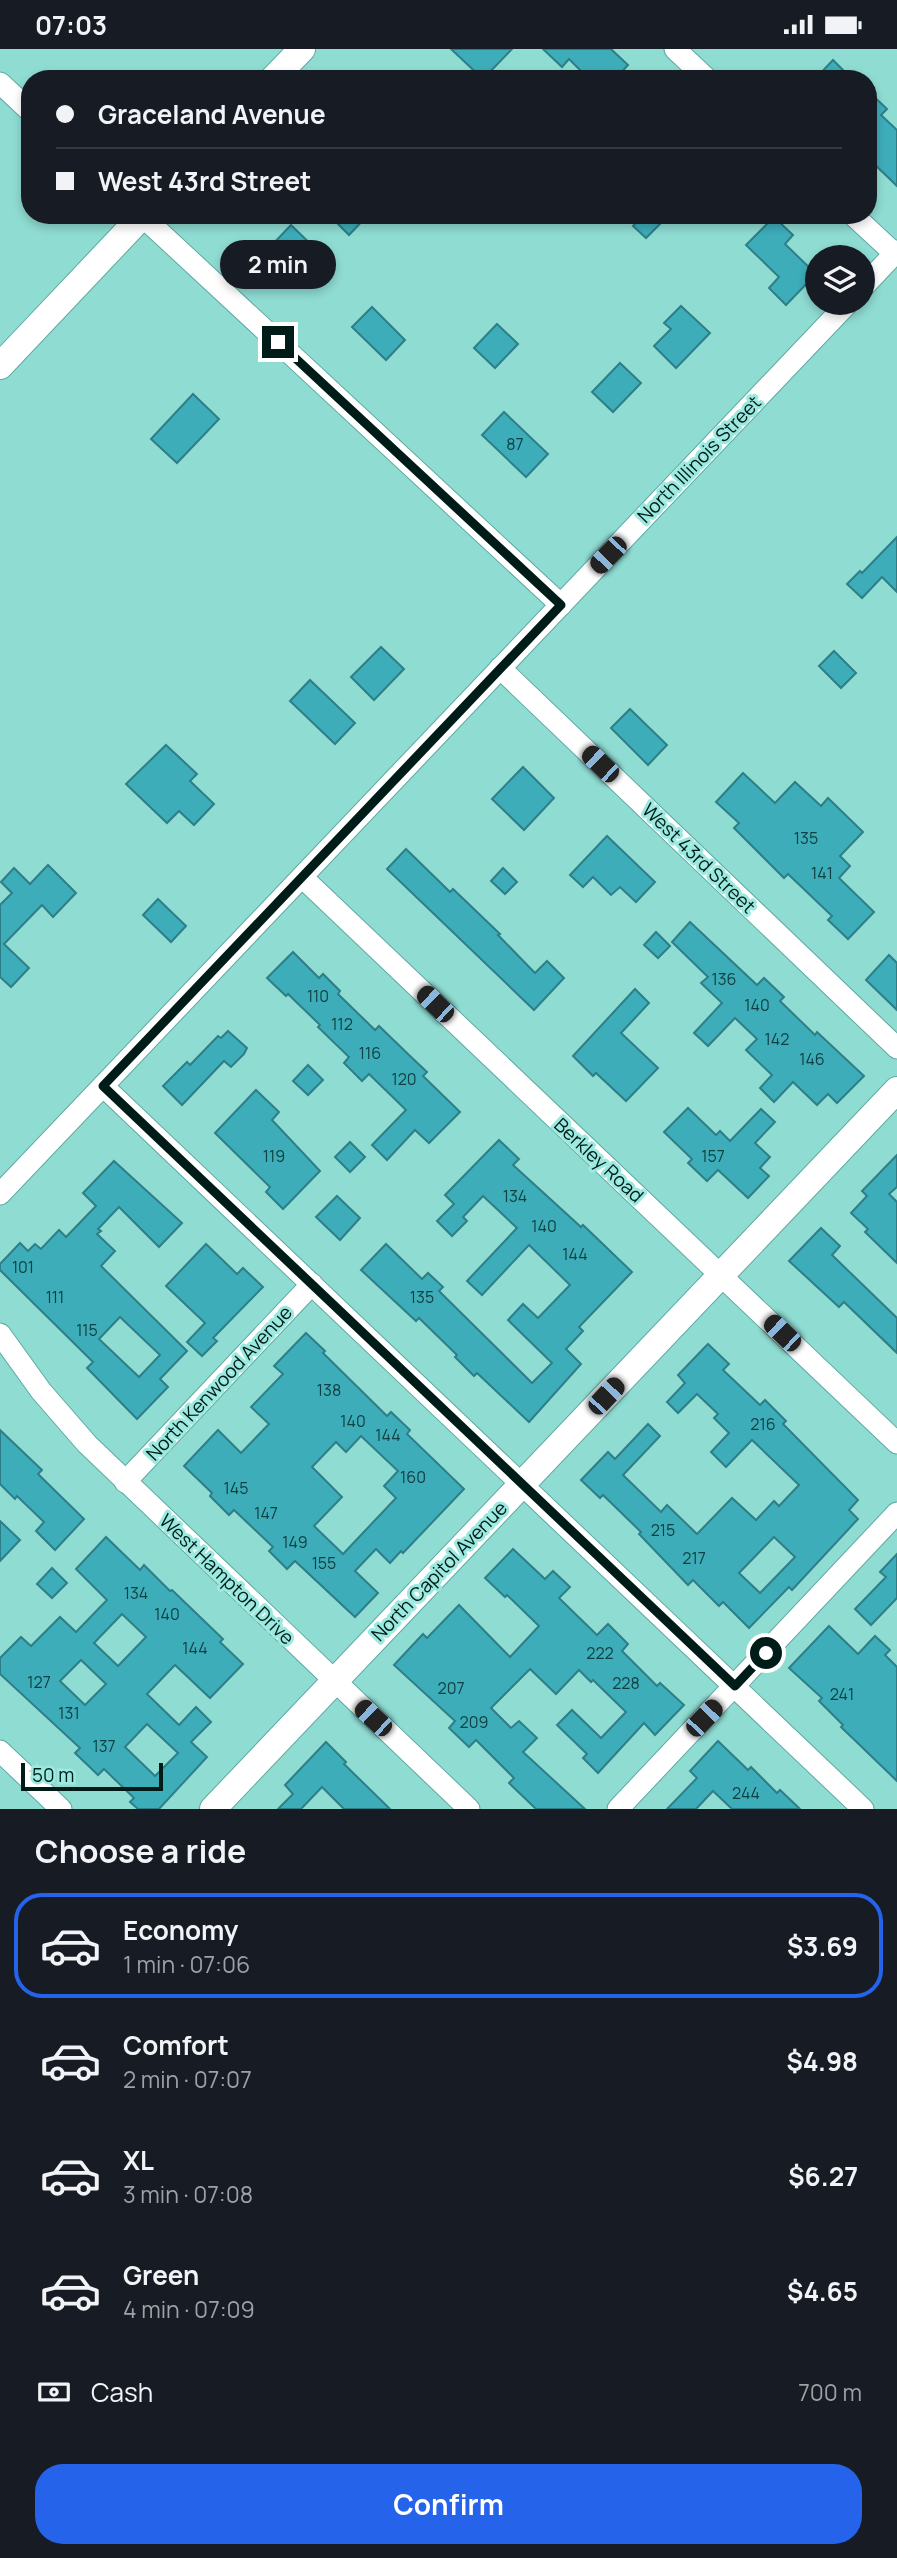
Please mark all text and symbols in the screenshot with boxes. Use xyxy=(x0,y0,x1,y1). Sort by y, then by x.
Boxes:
text: 07:03 xyxy=(35,7,107,43)
text: Graceland Avenue xyxy=(98,96,326,132)
text: West 43rd Street xyxy=(98,163,311,199)
callout: 2 min xyxy=(220,240,336,289)
map controls xyxy=(805,245,875,315)
button: layers xyxy=(805,245,875,315)
text: 2 min xyxy=(248,248,308,280)
route end xyxy=(262,326,294,358)
street label: North Illinois Street xyxy=(631,390,767,528)
house number: 87 xyxy=(506,433,524,455)
car xyxy=(586,533,631,577)
car xyxy=(578,742,623,786)
street label: West 43rd Street xyxy=(637,797,761,919)
house number: 135 xyxy=(794,827,818,849)
house number: 141 xyxy=(811,862,833,884)
house number: 136 xyxy=(711,968,737,990)
car xyxy=(413,982,458,1026)
house number: 110 xyxy=(307,985,329,1007)
house number: 140 xyxy=(744,994,770,1016)
house number: 112 xyxy=(331,1013,353,1035)
house number: 142 xyxy=(765,1028,789,1050)
house number: 116 xyxy=(359,1042,381,1064)
house number: 146 xyxy=(799,1048,825,1070)
house number: 120 xyxy=(391,1068,417,1090)
street label: Berkley Road xyxy=(549,1112,649,1208)
house number: 119 xyxy=(263,1145,285,1167)
house number: 157 xyxy=(701,1145,725,1167)
house number: 134 xyxy=(503,1185,527,1207)
house number: 140 xyxy=(531,1215,557,1237)
house number: 144 xyxy=(562,1243,588,1265)
house number: 101 xyxy=(12,1256,34,1278)
house number: 111 xyxy=(46,1286,64,1308)
house number: 135 xyxy=(410,1286,434,1308)
street label: North Kenwood Avenue xyxy=(140,1300,298,1466)
car xyxy=(760,1311,805,1355)
house number: 115 xyxy=(76,1319,98,1341)
car xyxy=(584,1373,629,1419)
house number: 138 xyxy=(317,1379,341,1401)
house number: 140 xyxy=(340,1410,366,1432)
house number: 216 xyxy=(750,1413,776,1435)
house number: 144 xyxy=(375,1424,401,1446)
house number: 160 xyxy=(400,1466,426,1488)
house number: 145 xyxy=(224,1477,248,1499)
street label: North Capitol Avenue xyxy=(365,1495,513,1647)
house number: 147 xyxy=(254,1502,278,1524)
street label: West Hampton Drive xyxy=(154,1508,300,1650)
house number: 215 xyxy=(651,1519,675,1541)
house number: 149 xyxy=(282,1531,308,1553)
house number: 217 xyxy=(682,1547,706,1569)
house number: 155 xyxy=(312,1552,336,1574)
house number: 134 xyxy=(124,1582,148,1604)
house number: 140 xyxy=(154,1603,180,1625)
house number: 144 xyxy=(182,1637,208,1659)
route start xyxy=(750,1637,782,1669)
house number: 222 xyxy=(586,1642,614,1664)
house number: 127 xyxy=(27,1671,51,1693)
house number: 228 xyxy=(612,1672,640,1694)
house number: 207 xyxy=(438,1677,464,1699)
house number: 241 xyxy=(830,1683,854,1705)
car xyxy=(351,1696,396,1740)
car xyxy=(682,1696,727,1740)
house number: 131 xyxy=(58,1702,80,1724)
house number: 209 xyxy=(460,1711,488,1733)
house number: 137 xyxy=(92,1735,116,1757)
scale bar xyxy=(21,1760,163,1792)
text: 50 m xyxy=(32,1762,74,1788)
house number: 244 xyxy=(732,1782,760,1804)
text: Choose a ride xyxy=(35,1829,246,1873)
text: Economy xyxy=(123,1912,238,1948)
icon: car xyxy=(39,1914,102,1977)
text: $3.69 xyxy=(787,1928,858,1964)
text: 1 min · 07:06 xyxy=(123,1948,250,1980)
text: Comfort xyxy=(123,2027,229,2063)
icon: car xyxy=(39,2029,102,2092)
text: $4.98 xyxy=(786,2043,858,2079)
text: 2 min · 07:07 xyxy=(123,2063,252,2095)
text: XL xyxy=(123,2142,154,2178)
icon: car xyxy=(39,2144,102,2207)
text: $6.27 xyxy=(788,2158,858,2194)
text: 3 min · 07:08 xyxy=(123,2178,253,2210)
text: Green xyxy=(123,2257,199,2293)
icon: car xyxy=(39,2259,102,2322)
text: $4.65 xyxy=(787,2273,858,2309)
text: 4 min · 07:09 xyxy=(123,2293,255,2325)
icon: cash xyxy=(35,2373,73,2411)
text: Cash xyxy=(91,2374,153,2410)
text: 700 m xyxy=(798,2376,862,2408)
button: Confirm xyxy=(35,2464,862,2544)

